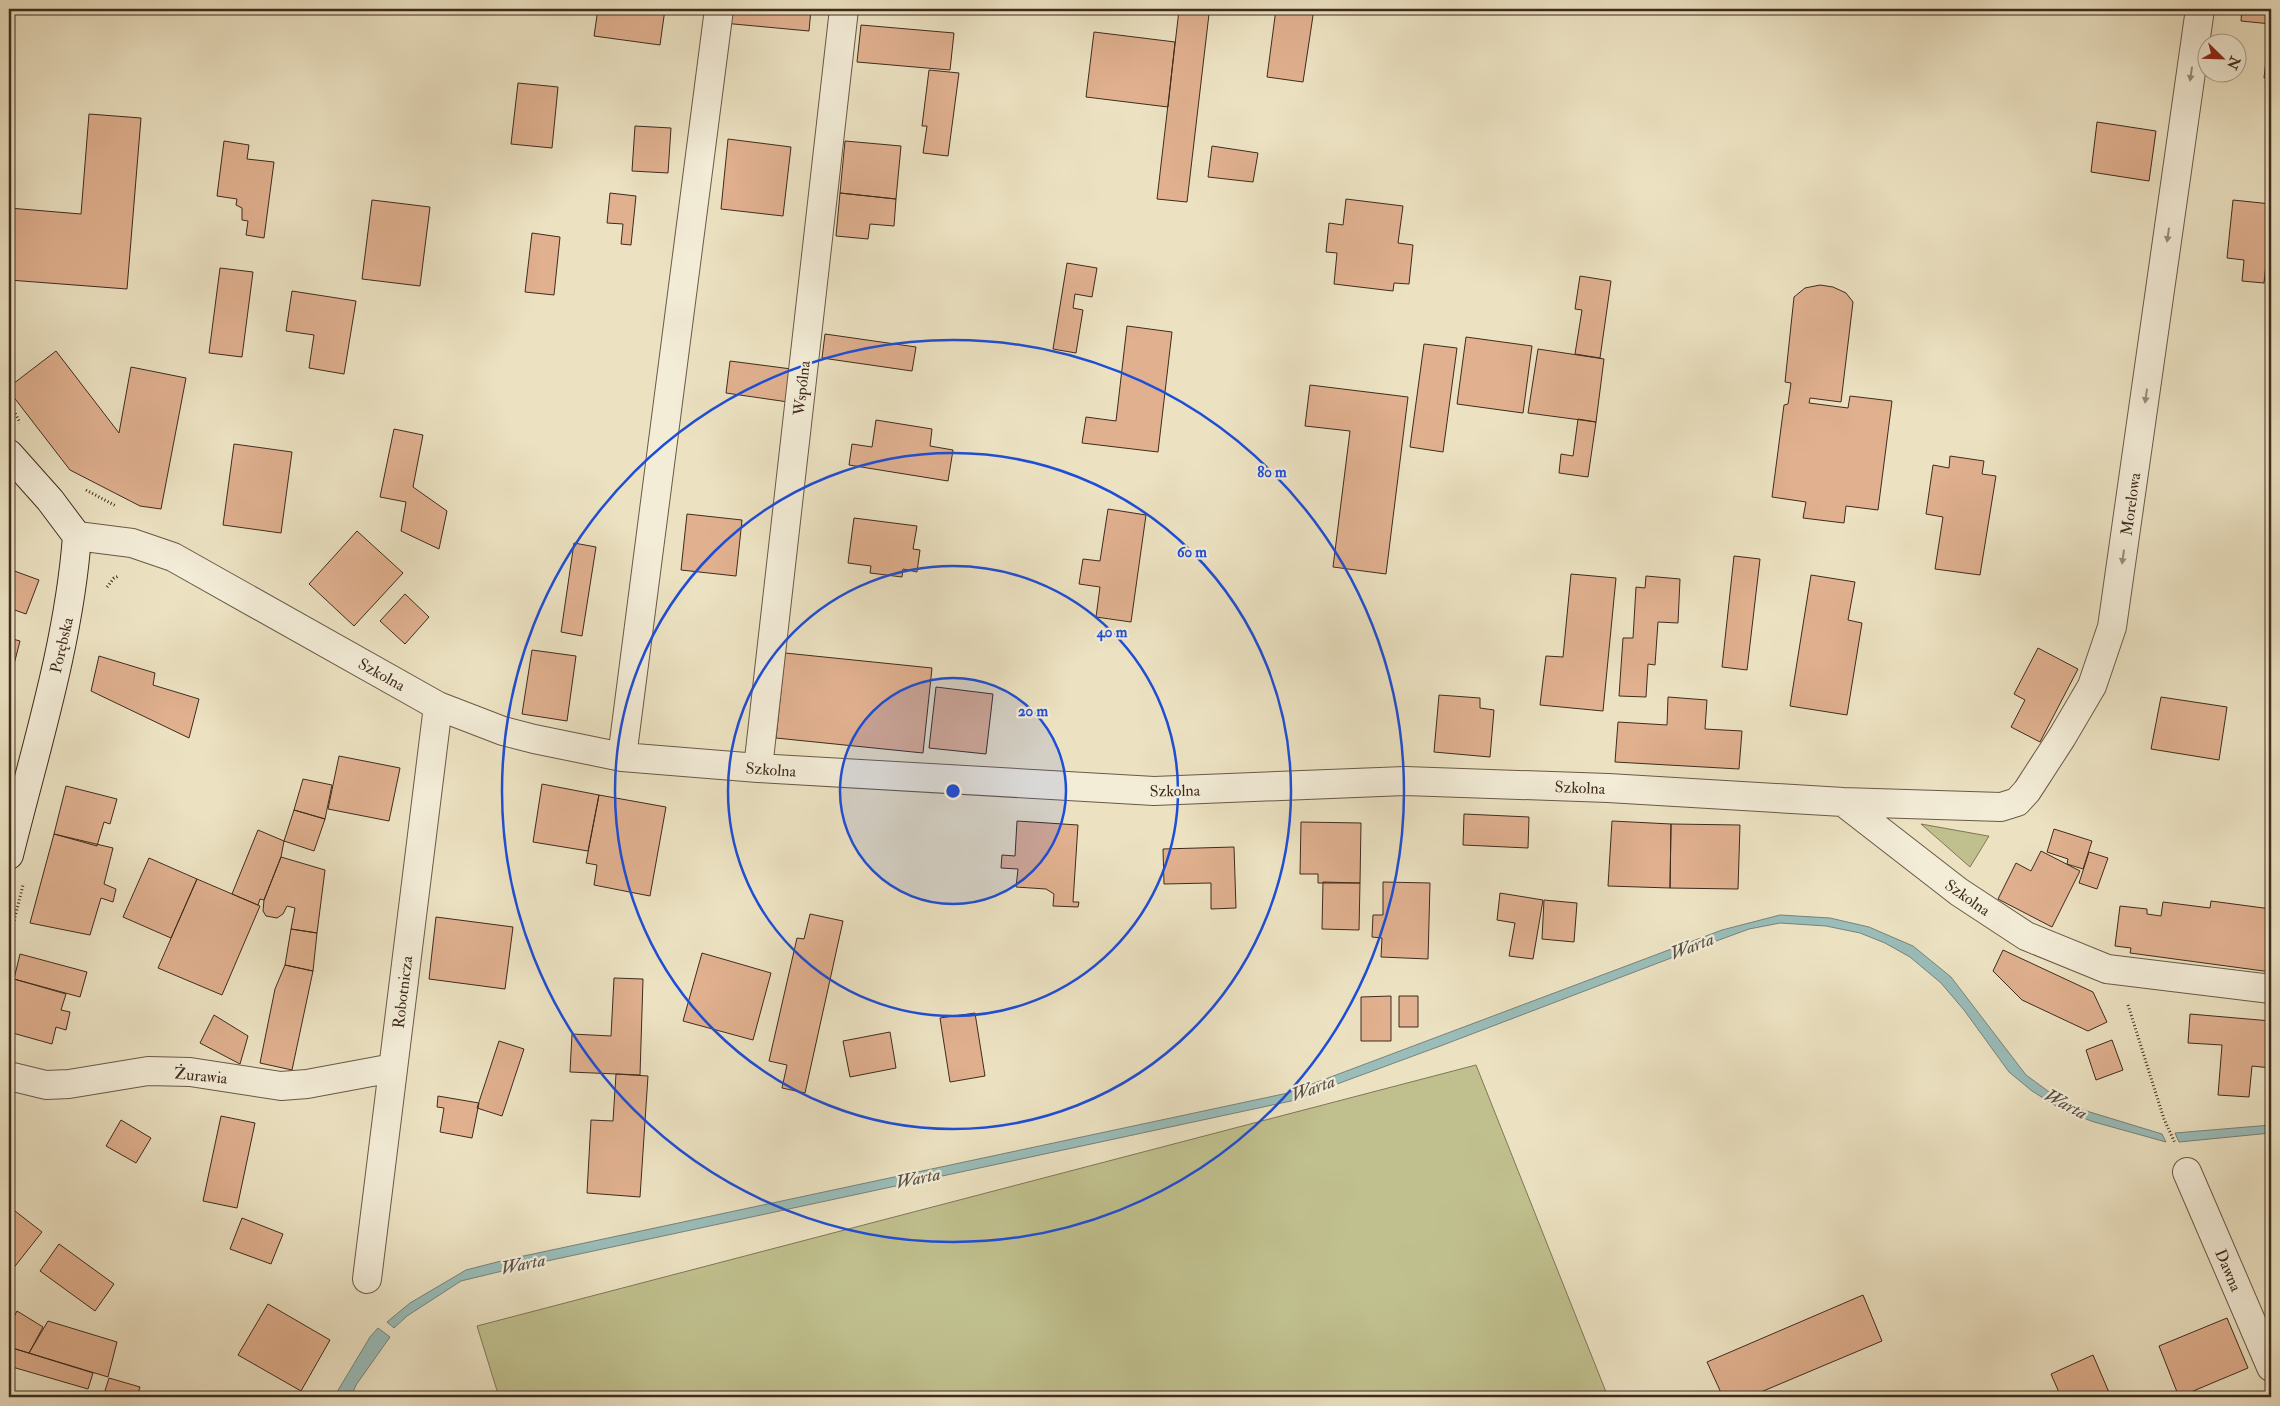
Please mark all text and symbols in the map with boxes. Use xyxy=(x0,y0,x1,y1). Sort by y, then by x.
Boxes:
north arrow xyxy=(2198,32,2248,82)
text: N xyxy=(2223,53,2244,72)
one-way arrow xyxy=(2186,67,2194,83)
one-way arrow xyxy=(2164,228,2172,244)
street label: Wspólna xyxy=(789,359,816,418)
one-way arrow xyxy=(2141,389,2149,405)
text: 80 m xyxy=(1257,463,1287,482)
street label: Morelowa xyxy=(2117,471,2145,537)
text: 60 m xyxy=(1177,543,1207,562)
one-way arrow xyxy=(2119,549,2127,565)
street label: Porębska xyxy=(46,615,78,675)
text: 40 m xyxy=(1096,623,1128,642)
street label: Szkolna xyxy=(355,654,409,696)
text: 20 m xyxy=(1018,702,1048,721)
street label: Szkolna xyxy=(745,758,797,782)
street label: Szkolna xyxy=(1554,777,1606,799)
street label: Szkolna xyxy=(1150,781,1201,801)
centre of rings xyxy=(944,782,962,800)
street label: Szkolna xyxy=(1941,875,1994,921)
water label: Warta xyxy=(1667,928,1717,965)
street label: Robotnicza xyxy=(389,954,417,1030)
street label: Żurawia xyxy=(173,1062,229,1089)
water label: Warta xyxy=(1288,1070,1338,1107)
water label: Warta xyxy=(2040,1084,2091,1125)
water label: Warta xyxy=(894,1163,943,1194)
street label: Dawna xyxy=(2210,1246,2246,1295)
water label: Warta xyxy=(499,1249,548,1280)

